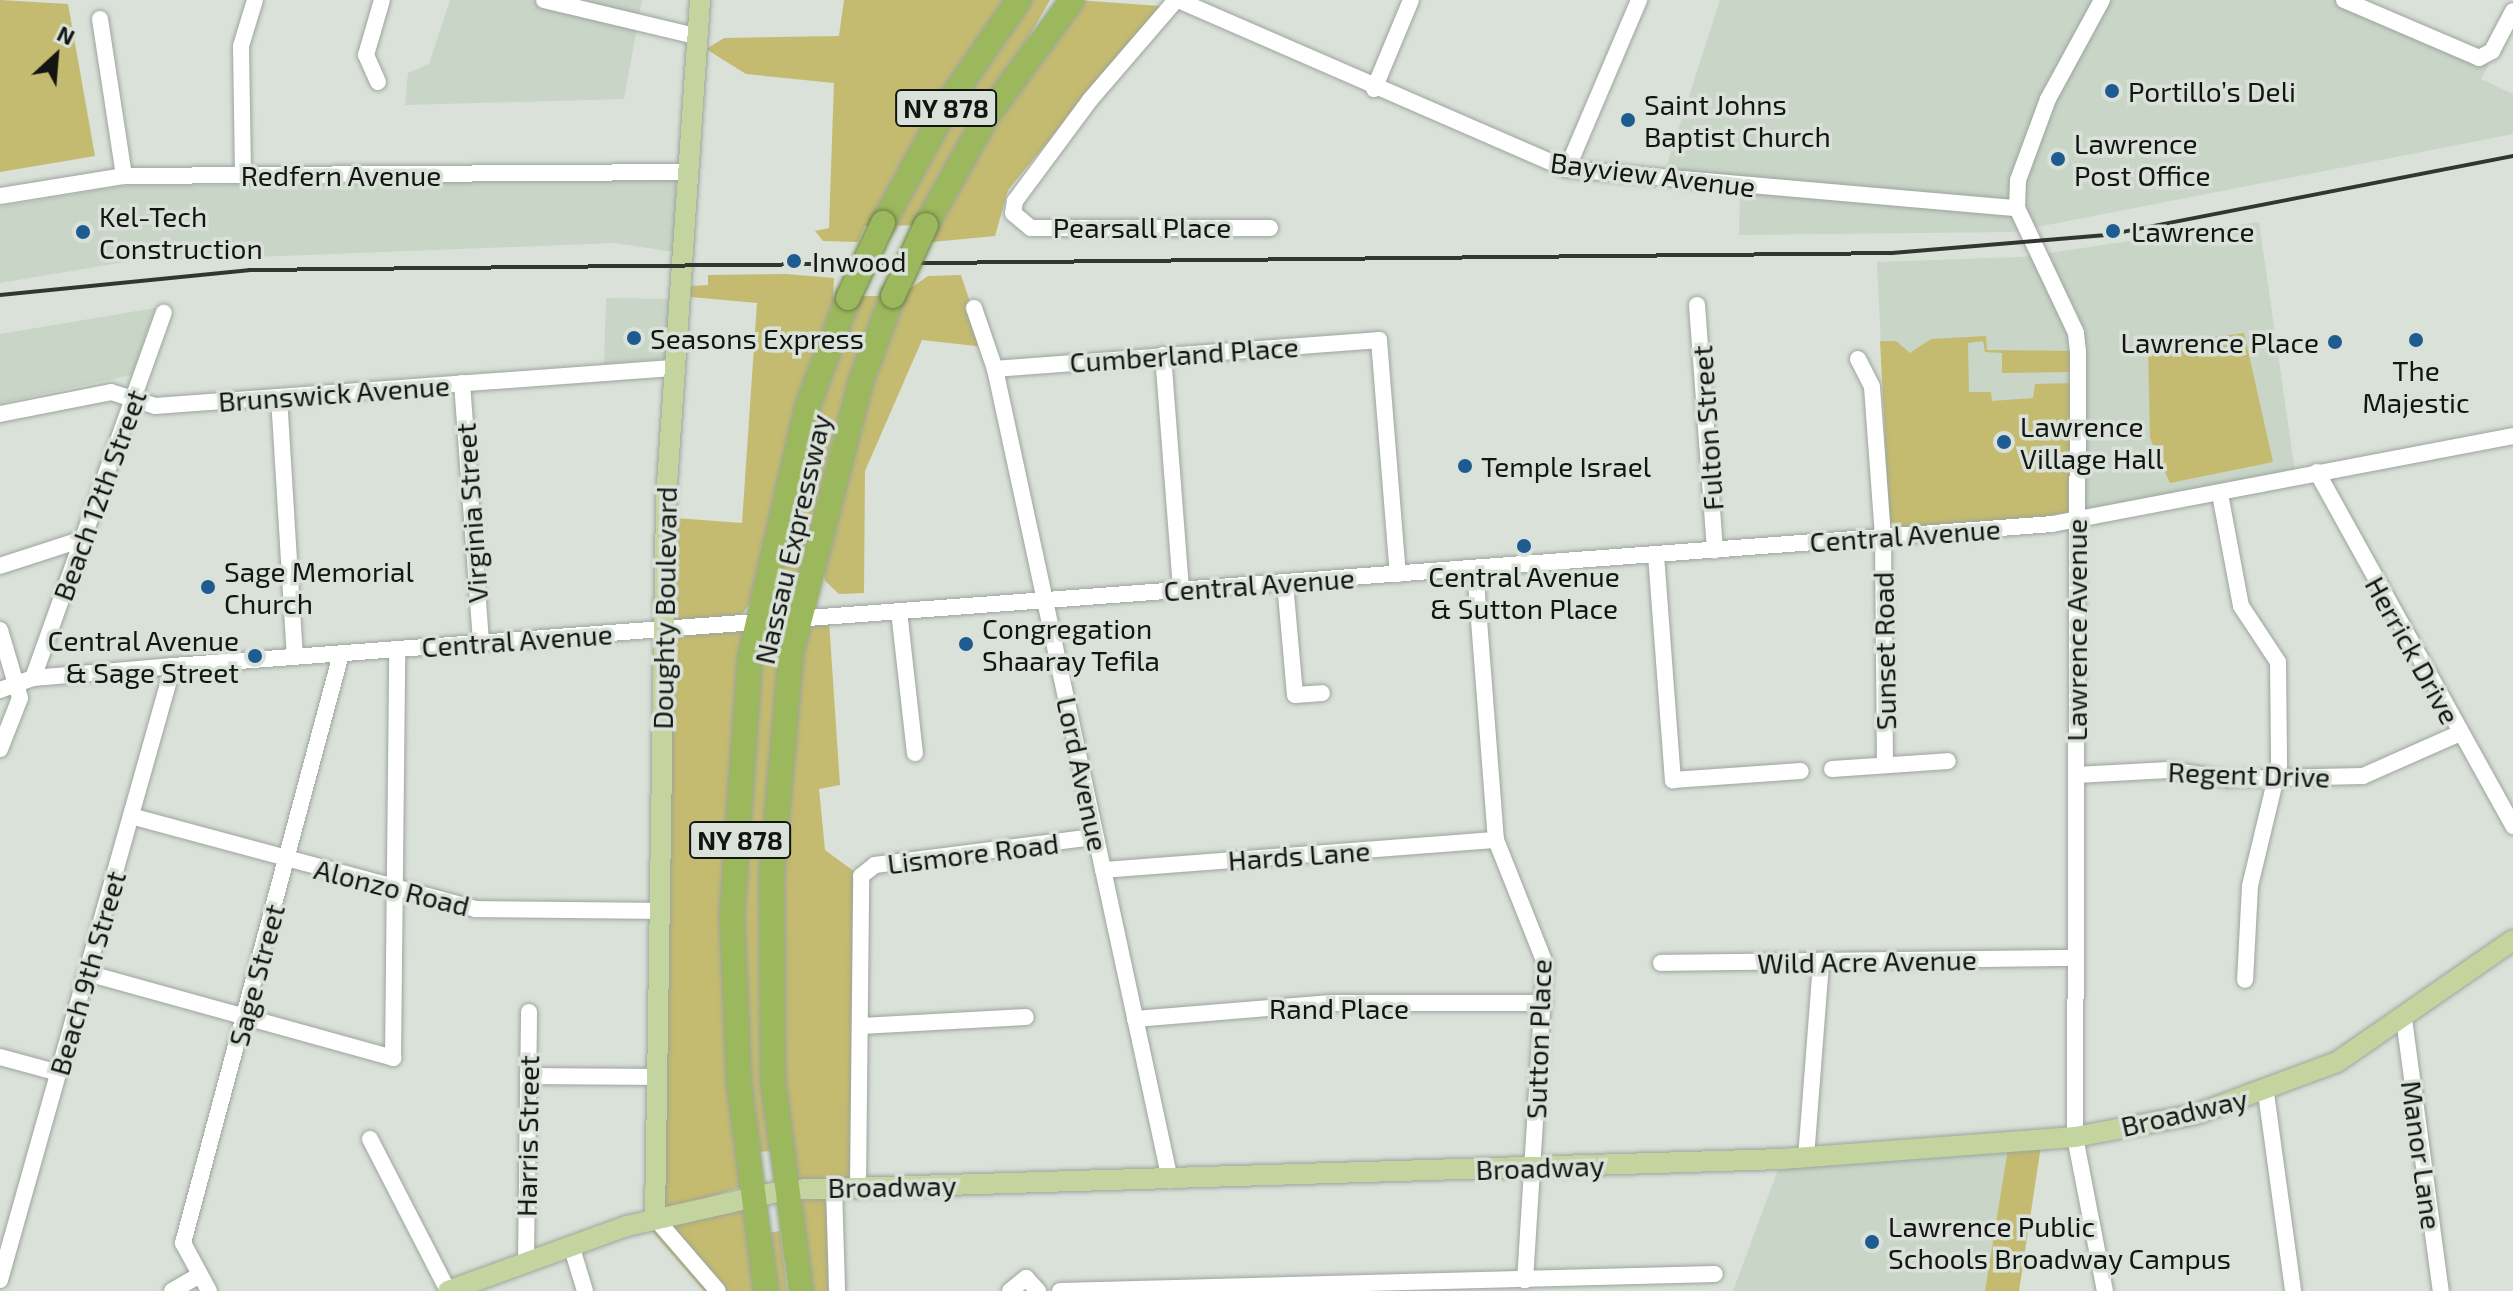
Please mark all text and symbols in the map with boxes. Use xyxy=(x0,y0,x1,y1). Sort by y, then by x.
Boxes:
north arrow xyxy=(16,16,96,96)
text: N xyxy=(54,19,79,50)
place label: Portillo’s Deli xyxy=(2128,74,2296,108)
marker: Portillo’s Deli xyxy=(2103,82,2121,100)
road number: NY 878 xyxy=(894,86,998,130)
place label: Saint Johns Baptist Church xyxy=(1644,87,1831,153)
marker: Saint Johns Baptist Church xyxy=(1619,111,1637,129)
place label: Lawrence Post Office xyxy=(2074,126,2211,192)
street label: Bayview Avenue xyxy=(1548,145,1758,203)
marker: Lawrence Post Office xyxy=(2049,150,2067,168)
street label: Redfern Avenue xyxy=(240,158,442,192)
place label: Kel-Tech Construction xyxy=(99,199,263,265)
street label: Pearsall Place xyxy=(1052,210,1232,244)
place label: Lawrence xyxy=(2131,214,2255,248)
marker: Lawrence xyxy=(2102,220,2124,242)
marker: Kel-Tech Construction xyxy=(74,223,92,241)
place label: Inwood xyxy=(812,244,906,278)
marker: Inwood xyxy=(783,250,805,272)
place label: Seasons Express xyxy=(650,321,864,355)
place label: Lawrence Place xyxy=(2121,325,2319,359)
marker: Seasons Express xyxy=(625,329,643,347)
street label: Cumberland Place xyxy=(1068,329,1300,379)
marker: The Majestic xyxy=(2407,331,2425,349)
marker: Lawrence Place xyxy=(2326,333,2344,351)
street label: Fulton Street xyxy=(1684,344,1730,512)
place label: The Majestic xyxy=(2362,353,2470,419)
street label: Brunswick Avenue xyxy=(217,368,451,418)
street label: Beach 12th Street xyxy=(45,385,153,605)
place label: Lawrence Village Hall xyxy=(2020,409,2163,475)
street label: Nassau Expressway xyxy=(747,411,837,667)
street label: Virginia Street xyxy=(448,422,494,604)
marker: Lawrence Village Hall xyxy=(1995,433,2013,451)
place label: Temple Israel xyxy=(1481,449,1651,483)
marker: Temple Israel xyxy=(1456,457,1474,475)
street label: Doughty Boulevard xyxy=(645,486,683,730)
street label: Central Avenue xyxy=(1808,512,2002,558)
street label: Lawrence Avenue xyxy=(2059,518,2093,742)
marker: Central Avenue & Sutton Place xyxy=(1515,537,1533,555)
place label: Sage Memorial Church xyxy=(224,554,414,620)
place label: Central Avenue & Sutton Place xyxy=(1428,559,1620,625)
street label: Central Avenue xyxy=(1162,561,1356,607)
street label: Herrick Drive xyxy=(2359,570,2467,730)
street label: Sunset Road xyxy=(1866,571,1902,731)
marker: Sage Memorial Church xyxy=(199,578,217,596)
place label: Congregation Shaaray Tefila xyxy=(982,611,1161,677)
street label: Central Avenue xyxy=(420,617,614,663)
place label: Central Avenue & Sage Street xyxy=(46,623,239,689)
marker: Congregation Shaaray Tefila xyxy=(957,635,975,653)
marker: Central Avenue & Sage Street xyxy=(246,647,264,665)
street label: Lord Avenue xyxy=(1050,694,1116,854)
street label: Regent Drive xyxy=(2167,754,2331,794)
road number: NY 878 xyxy=(688,818,792,862)
street label: Lismore Road xyxy=(885,826,1061,880)
street label: Hards Lane xyxy=(1227,833,1371,877)
street label: Alonzo Road xyxy=(311,851,473,923)
street label: Beach 9th Street xyxy=(42,867,132,1079)
street label: Sage Street xyxy=(221,900,291,1050)
street label: Wild Acre Avenue xyxy=(1756,942,1978,980)
street label: Sutton Place xyxy=(1518,958,1558,1120)
street label: Rand Place xyxy=(1269,991,1409,1025)
street label: Harris Street xyxy=(509,1055,545,1217)
street label: Manor Lane xyxy=(2395,1078,2449,1232)
street label: Broadway xyxy=(2118,1081,2250,1143)
street label: Broadway xyxy=(1475,1148,1605,1186)
street label: Broadway xyxy=(827,1168,957,1204)
place label: Lawrence Public Schools Broadway Campus xyxy=(1888,1209,2232,1275)
marker: Lawrence Public Schools Broadway Campus xyxy=(1863,1233,1881,1251)

